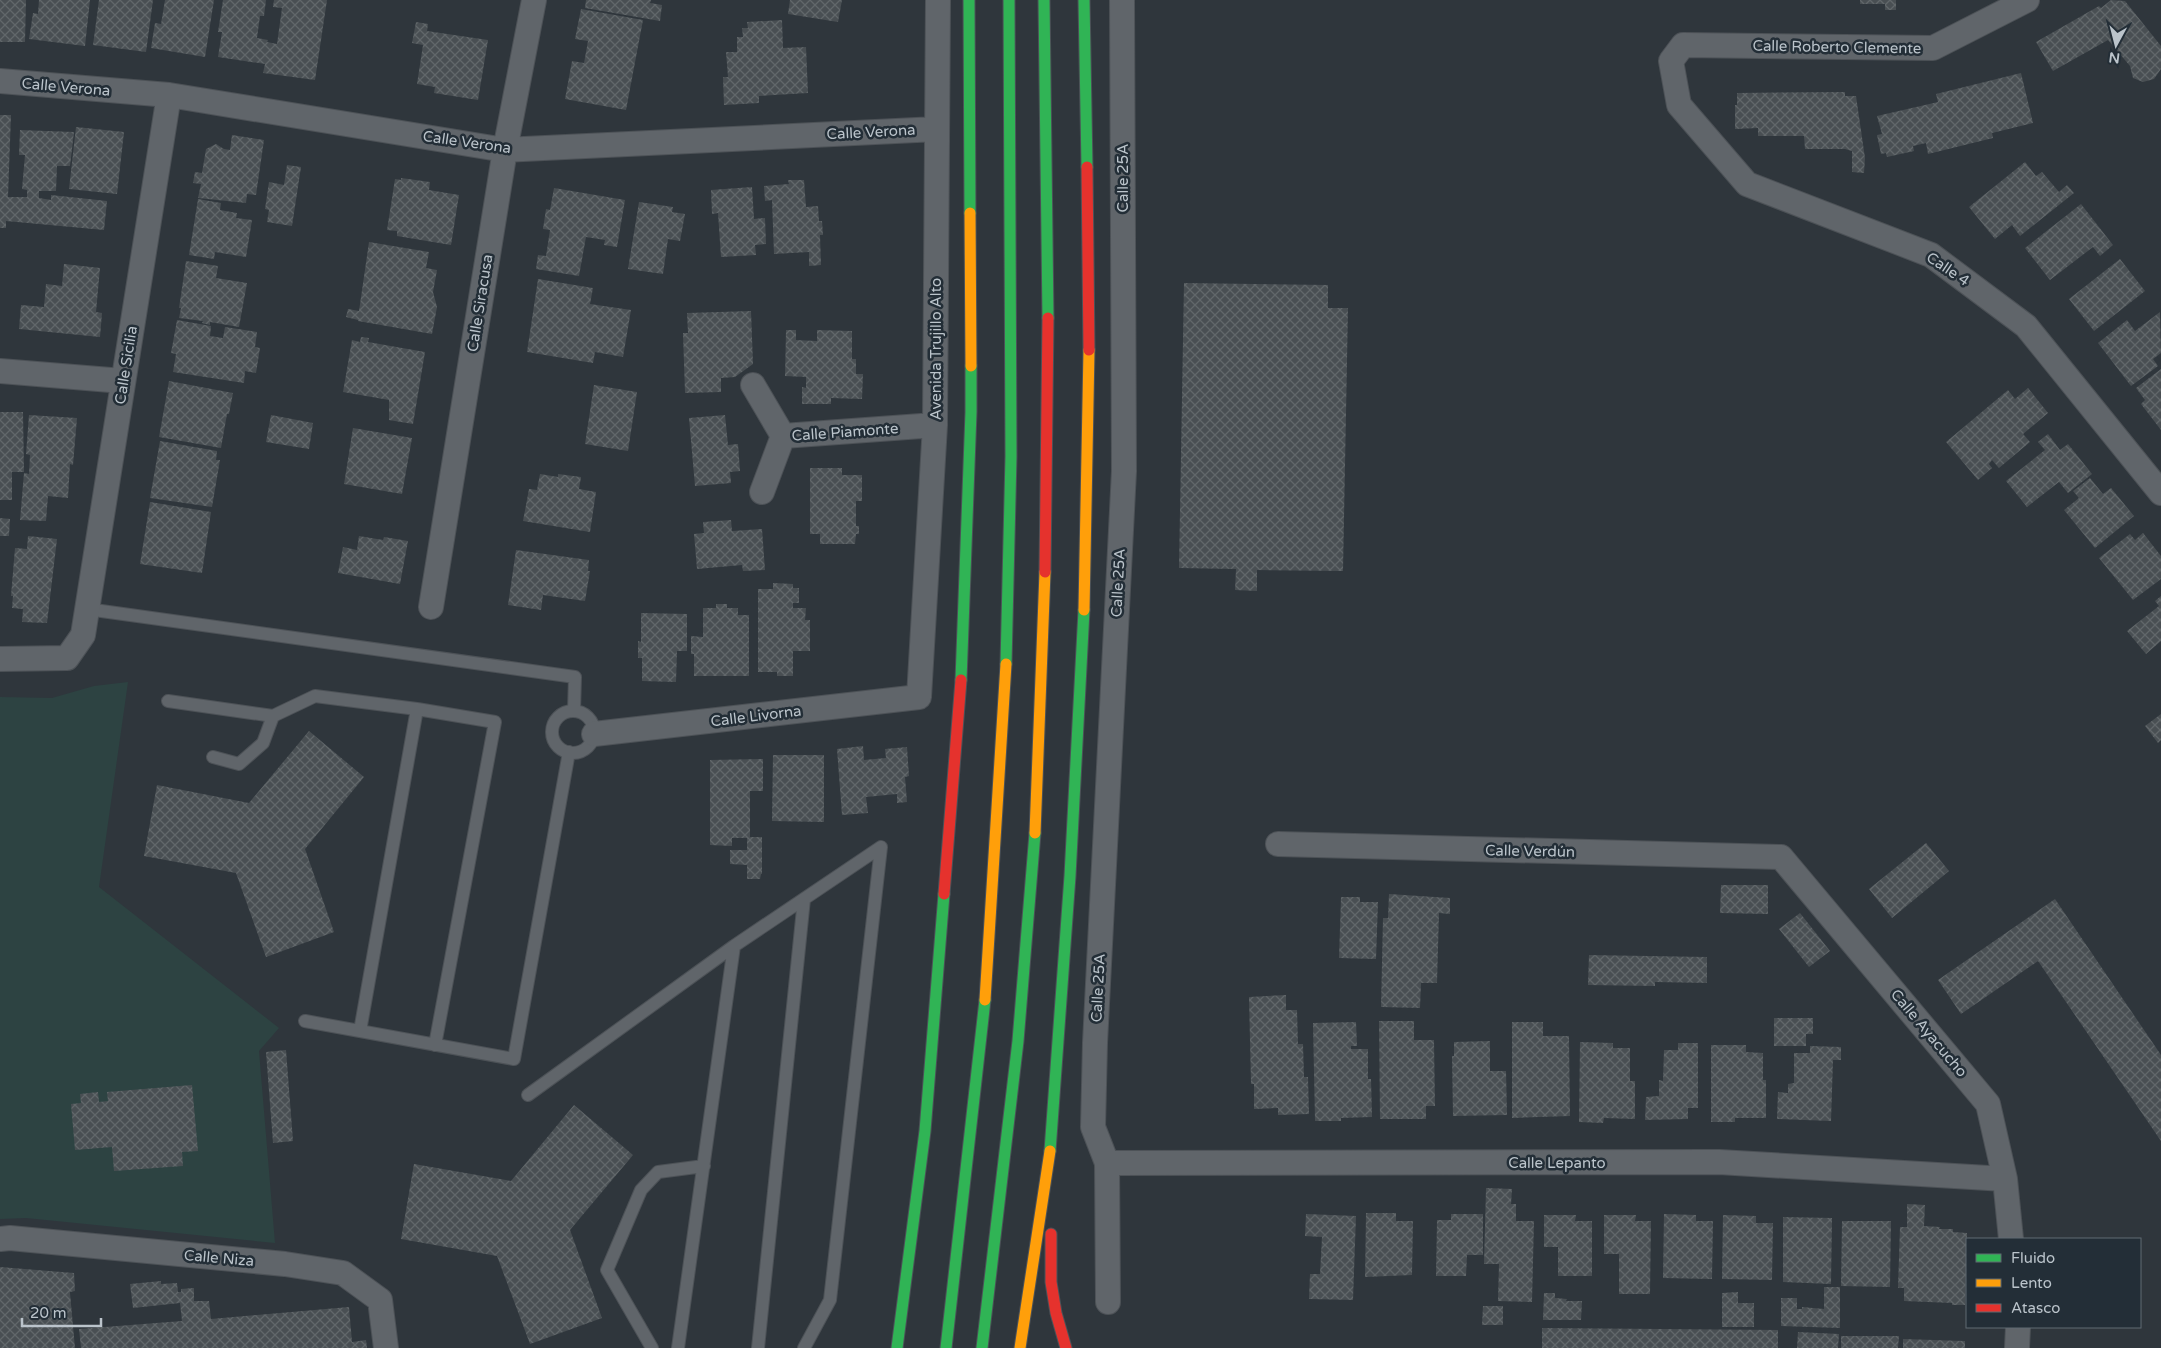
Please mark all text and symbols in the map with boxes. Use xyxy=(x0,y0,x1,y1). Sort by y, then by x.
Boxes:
north arrow xyxy=(2091,20,2141,70)
street label: Calle Roberto Clemente xyxy=(1752,37,1922,57)
text: N xyxy=(2108,48,2121,67)
street label: Calle Verona xyxy=(21,74,111,100)
street label: Calle Verona xyxy=(826,121,916,143)
street label: Calle Verona xyxy=(422,127,512,157)
street label: Calle 25A xyxy=(1114,144,1132,212)
street label: Calle 4 xyxy=(1923,248,1973,290)
street label: Calle Siracusa xyxy=(463,253,497,353)
street label: Avenida Trujillo Alto xyxy=(927,278,945,420)
street label: Calle Sicilia xyxy=(111,324,141,406)
street label: Calle Piamonte xyxy=(791,419,899,445)
street label: Calle 25A xyxy=(1107,548,1129,618)
street label: Calle Livorna xyxy=(710,701,802,731)
street label: Calle Verdún xyxy=(1485,841,1575,861)
street label: Calle 25A xyxy=(1087,953,1109,1023)
street label: Calle Ayacucho xyxy=(1887,985,1971,1081)
street label: Calle Lepanto xyxy=(1508,1154,1606,1172)
legend xyxy=(1966,1238,2141,1328)
street label: Calle Niza xyxy=(183,1246,255,1270)
text: Fluido xyxy=(2011,1249,2055,1267)
text: Lento xyxy=(2011,1274,2052,1292)
scale bar xyxy=(22,1296,101,1328)
text: Atasco xyxy=(2011,1299,2060,1317)
text: 20 m xyxy=(30,1304,67,1322)

